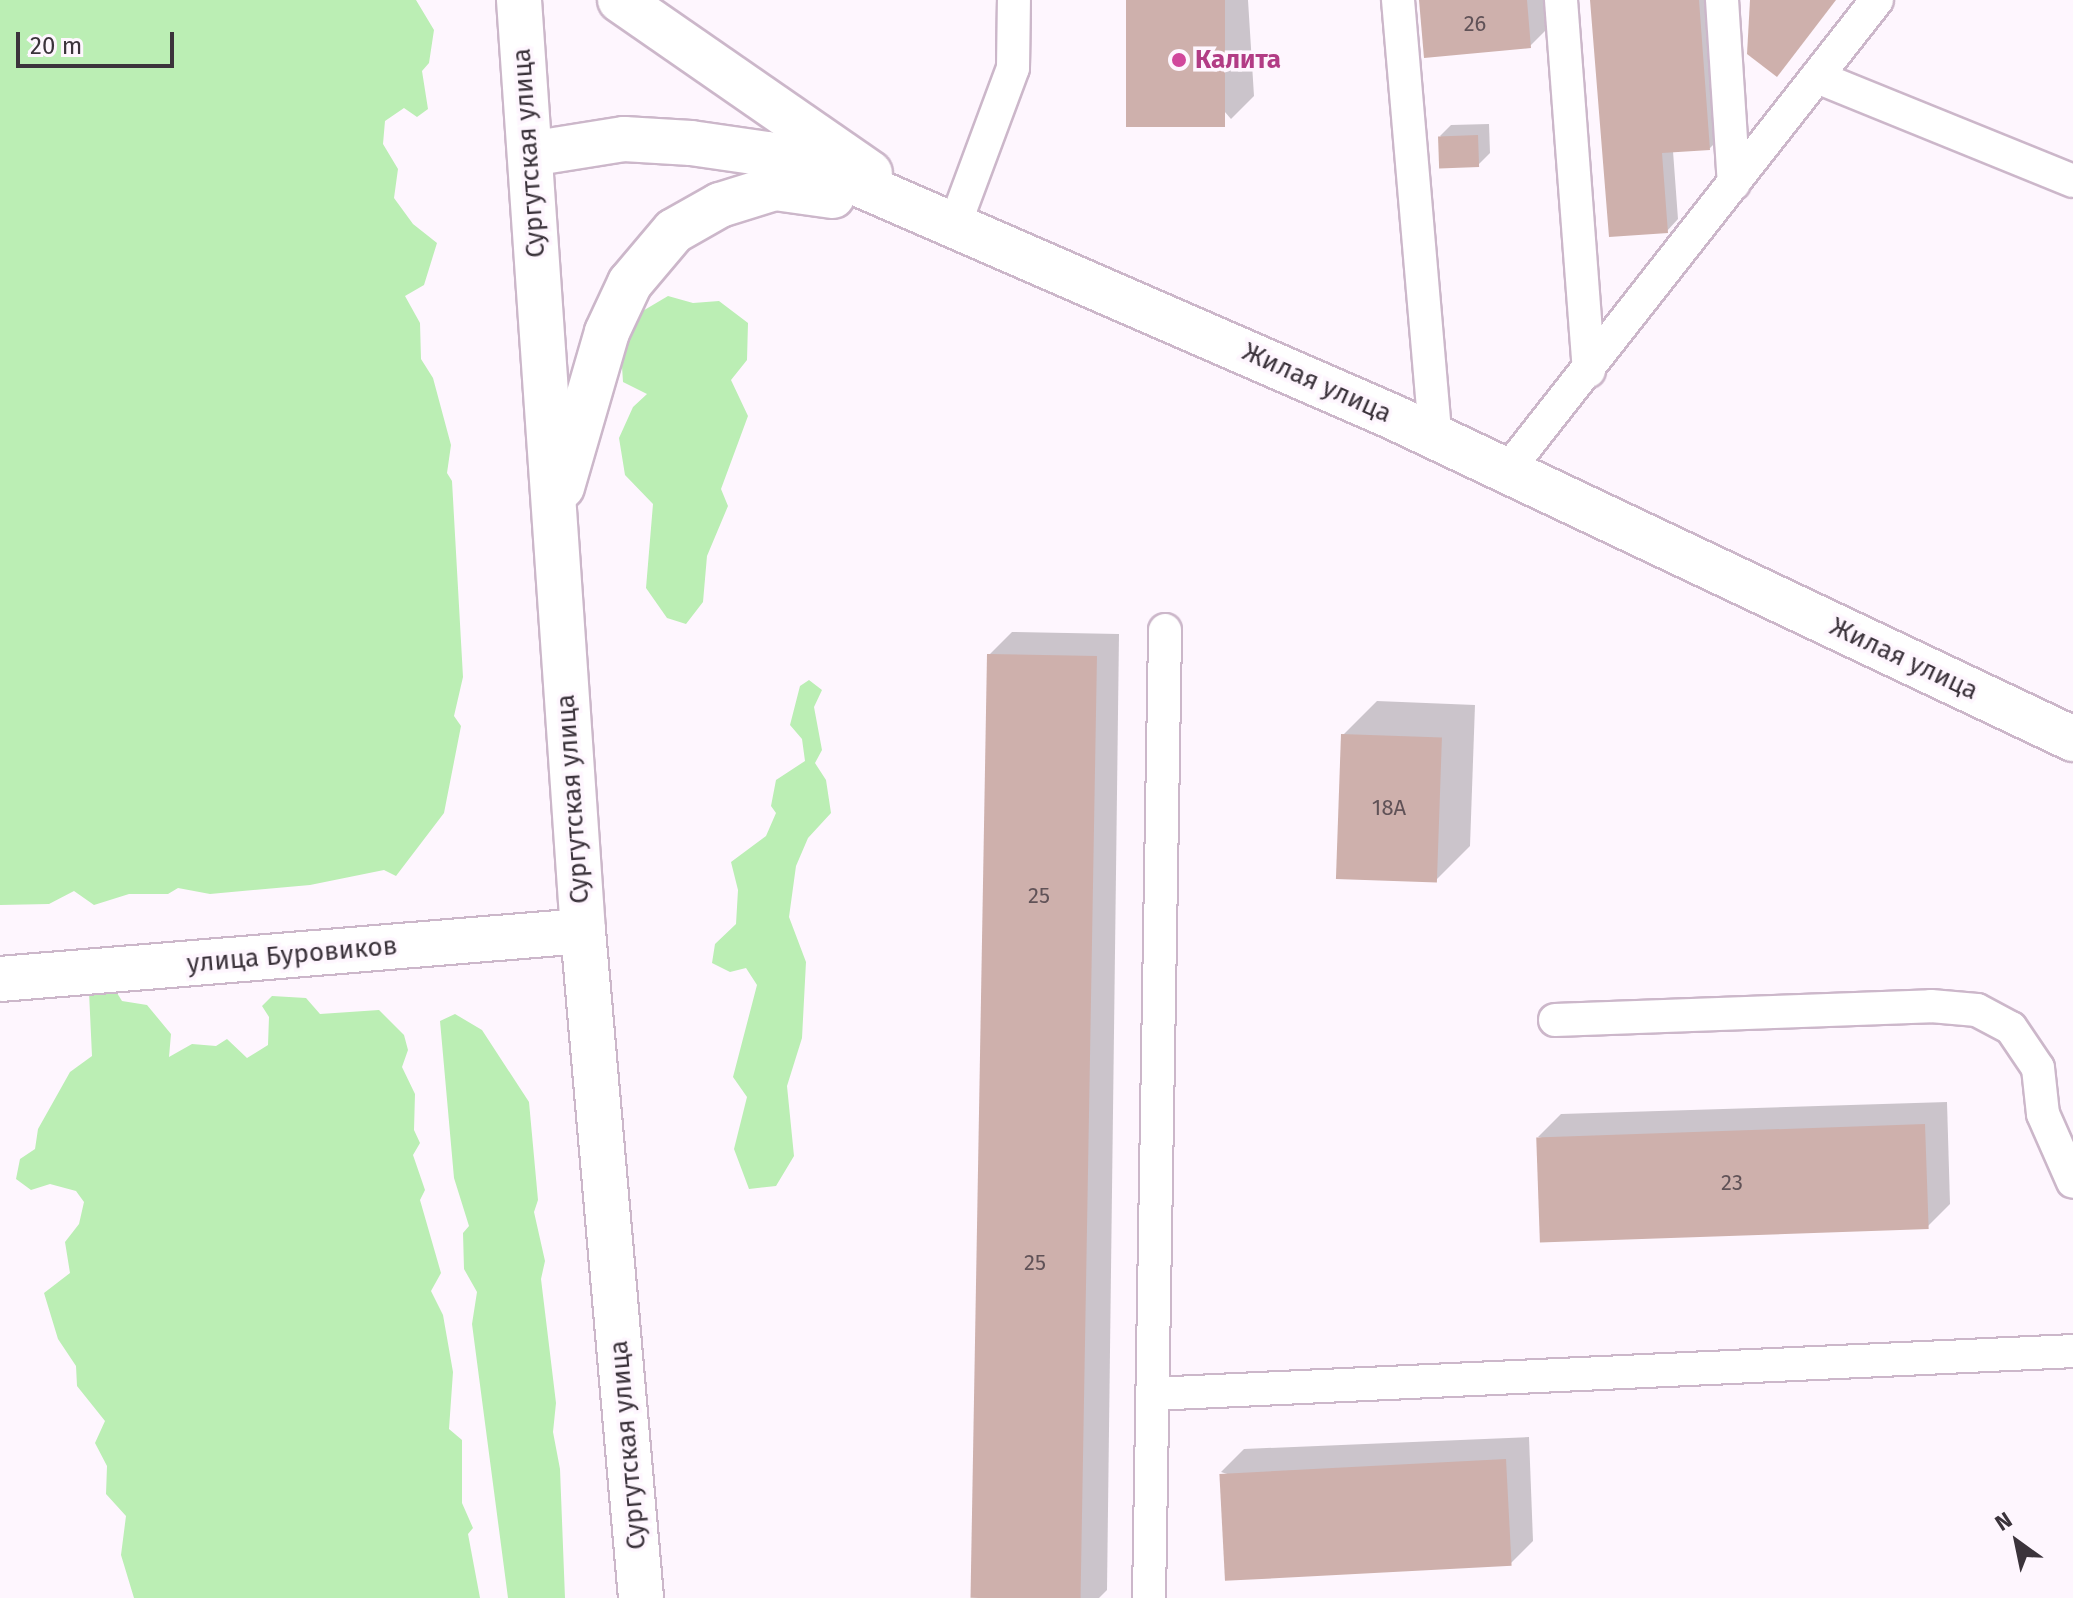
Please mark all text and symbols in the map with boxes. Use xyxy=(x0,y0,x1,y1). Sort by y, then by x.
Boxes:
house number: 26 xyxy=(1464,11,1486,37)
scale bar xyxy=(20,16,178,66)
text: 20 m xyxy=(30,32,82,60)
place label: Калита xyxy=(1195,44,1281,76)
street label: Сургутская улица xyxy=(506,47,552,259)
marker: Калита xyxy=(1170,51,1188,69)
street label: Жилая улица xyxy=(1238,336,1396,430)
street label: Жилая улица xyxy=(1825,611,1983,707)
street label: Сургутская улица xyxy=(550,693,596,905)
house number: 18А xyxy=(1372,795,1406,821)
house number: 25 xyxy=(1028,883,1050,909)
street label: улица Буровиков xyxy=(186,930,398,980)
house number: 23 xyxy=(1721,1170,1743,1196)
house number: 25 xyxy=(1024,1250,1046,1276)
street label: Сургутская улица xyxy=(603,1339,653,1551)
north arrow xyxy=(1977,1502,2057,1582)
text: N xyxy=(1990,1506,2017,1537)

